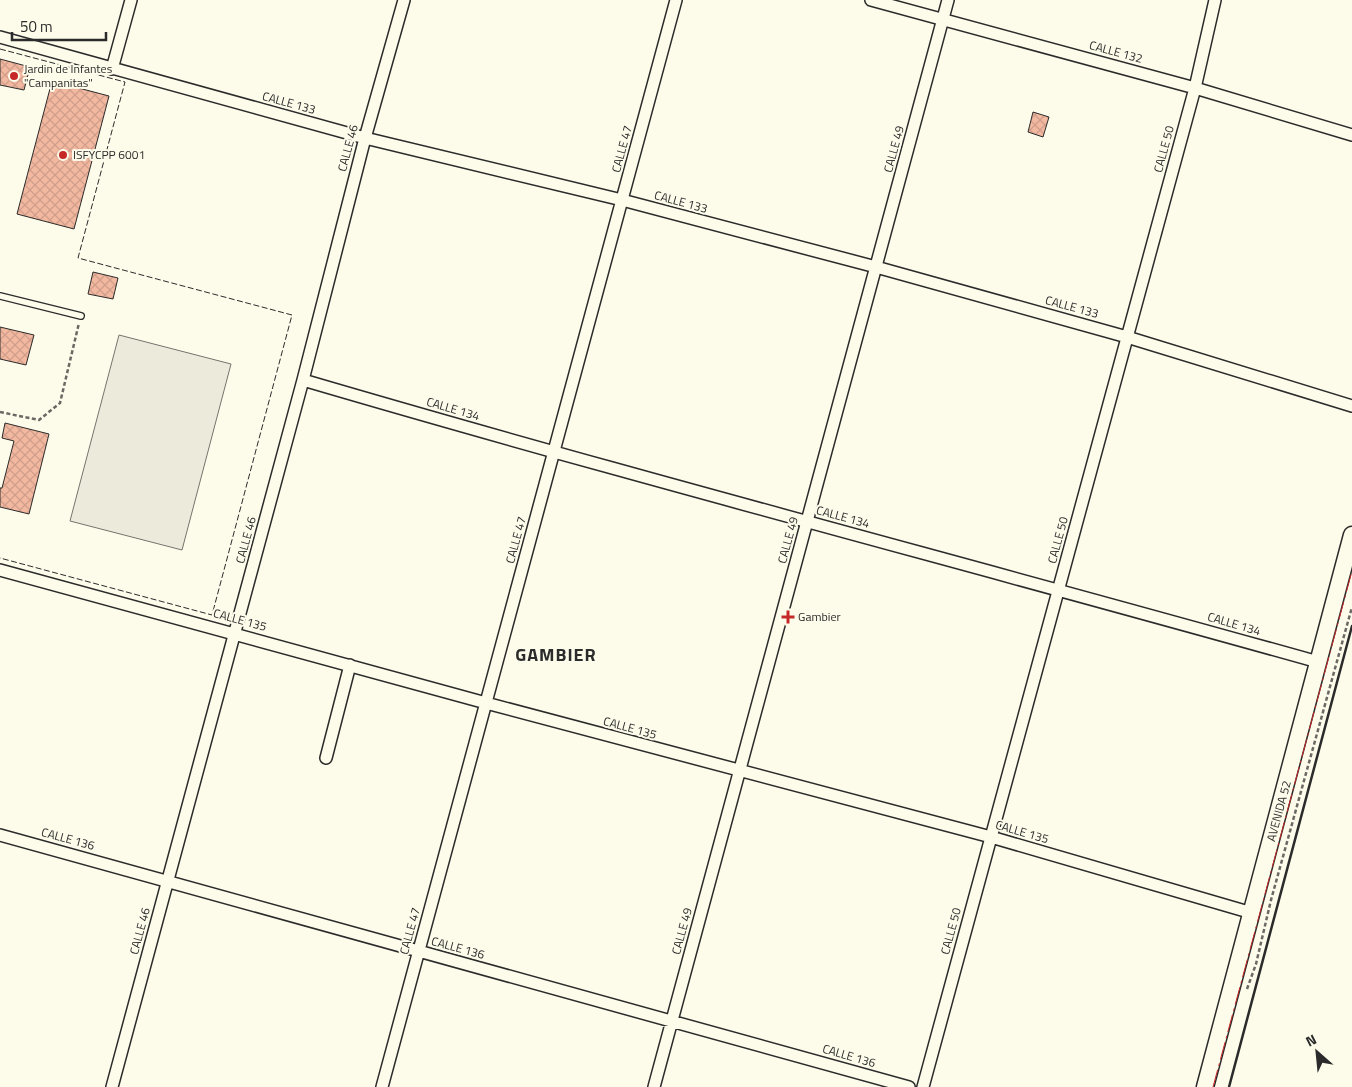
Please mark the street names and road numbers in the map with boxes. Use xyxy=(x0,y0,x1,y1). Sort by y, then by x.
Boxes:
street label: CALLE 132 xyxy=(1087,35,1145,68)
street label: CALLE 133 xyxy=(260,86,318,119)
street label: CALLE 46 xyxy=(332,122,363,173)
street label: CALLE 47 xyxy=(606,123,637,174)
street label: CALLE 49 xyxy=(878,123,909,174)
street label: CALLE 50 xyxy=(1148,123,1179,174)
street label: CALLE 133 xyxy=(652,185,710,218)
street label: CALLE 133 xyxy=(1043,290,1101,323)
street label: CALLE 134 xyxy=(424,392,482,425)
street label: CALLE 134 xyxy=(814,500,872,533)
street label: CALLE 46 xyxy=(230,514,261,565)
street label: CALLE 47 xyxy=(500,514,531,565)
street label: CALLE 49 xyxy=(772,514,803,565)
street label: CALLE 50 xyxy=(1042,514,1073,565)
street label: CALLE 135 xyxy=(211,603,269,636)
street label: CALLE 134 xyxy=(1205,607,1263,640)
street label: CALLE 135 xyxy=(601,711,659,744)
street label: AVENIDA 52 xyxy=(1261,778,1296,843)
street label: CALLE 135 xyxy=(993,815,1051,848)
street label: CALLE 136 xyxy=(39,822,97,855)
street label: CALLE 46 xyxy=(124,905,155,956)
street label: CALLE 47 xyxy=(394,905,425,956)
street label: CALLE 49 xyxy=(666,905,697,956)
street label: CALLE 50 xyxy=(935,905,966,956)
street label: CALLE 136 xyxy=(429,931,487,964)
street label: CALLE 136 xyxy=(820,1039,878,1072)

